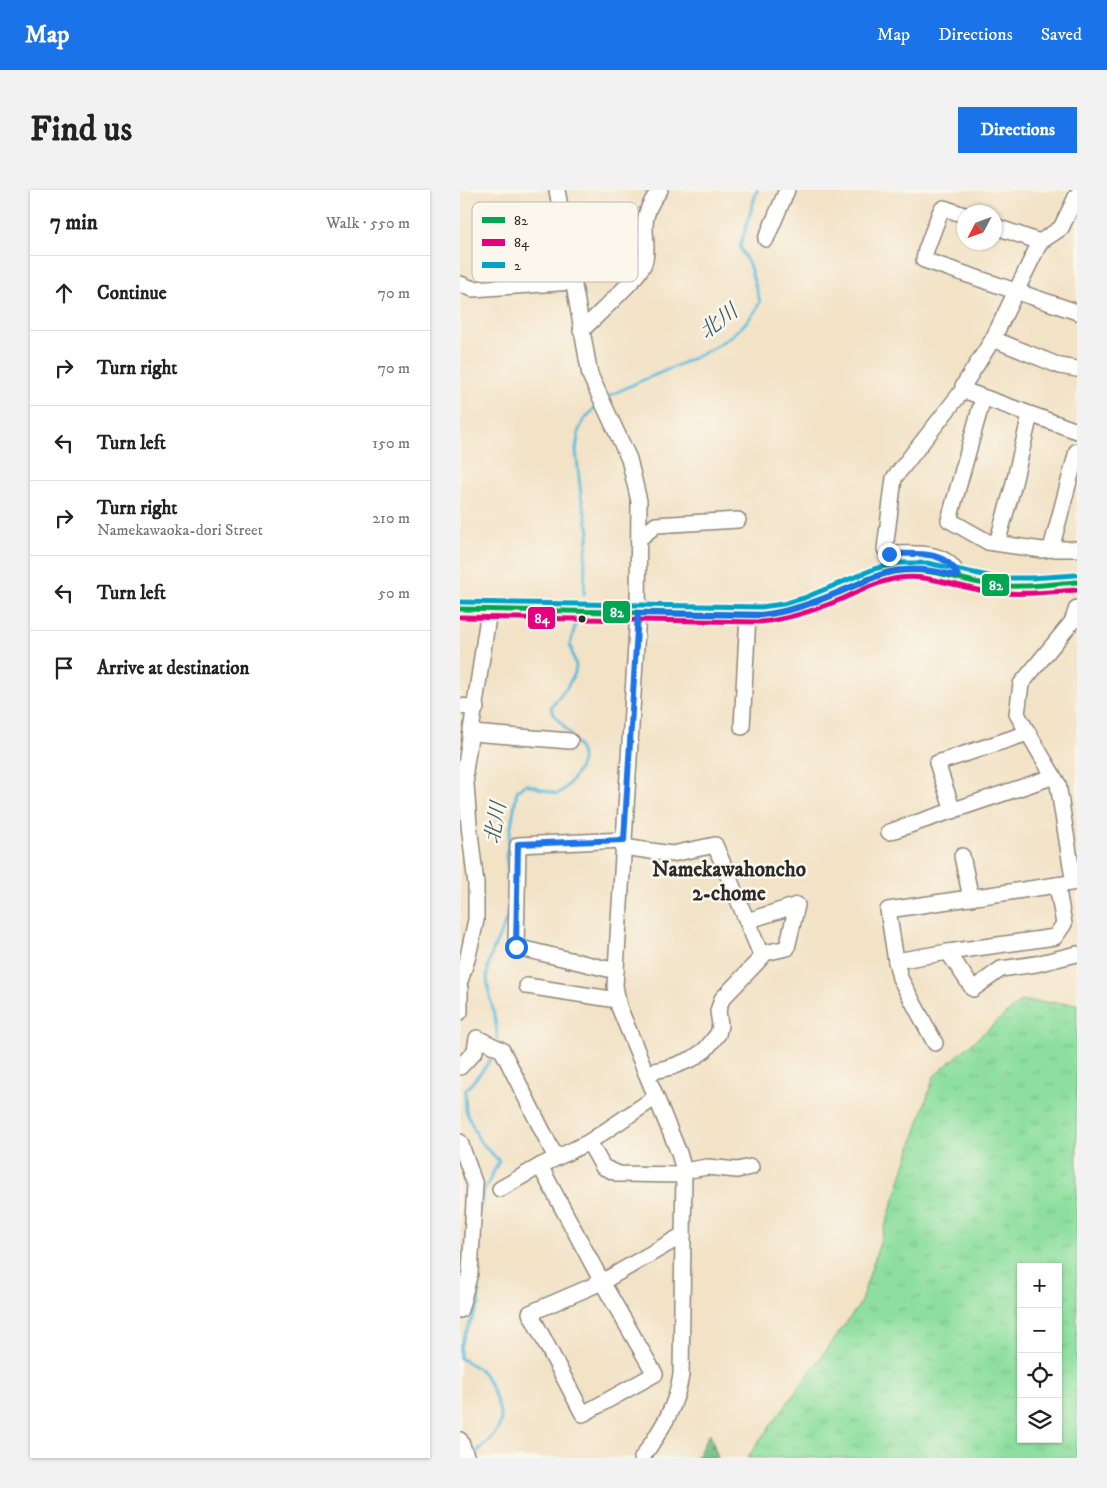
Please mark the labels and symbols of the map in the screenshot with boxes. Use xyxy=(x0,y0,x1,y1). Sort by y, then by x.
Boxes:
legend xyxy=(472,202,638,282)
north arrow xyxy=(957,205,1002,250)
text: 82 xyxy=(514,212,528,230)
text: 84 xyxy=(514,234,530,252)
text: 2 xyxy=(514,257,521,275)
water label: 北川 xyxy=(694,298,745,345)
route end xyxy=(878,543,901,566)
line badge: 82 xyxy=(981,573,1010,597)
text: 82 xyxy=(989,577,1004,595)
line badge: 82 xyxy=(602,600,631,624)
text: 82 xyxy=(610,604,625,622)
line badge: 84 xyxy=(527,606,556,630)
text: 84 xyxy=(534,610,550,628)
unlabelled marker xyxy=(577,614,587,624)
water label: 北川 xyxy=(480,798,513,846)
district label: Namekawahoncho 2-chome xyxy=(652,857,806,907)
route start xyxy=(505,936,528,959)

